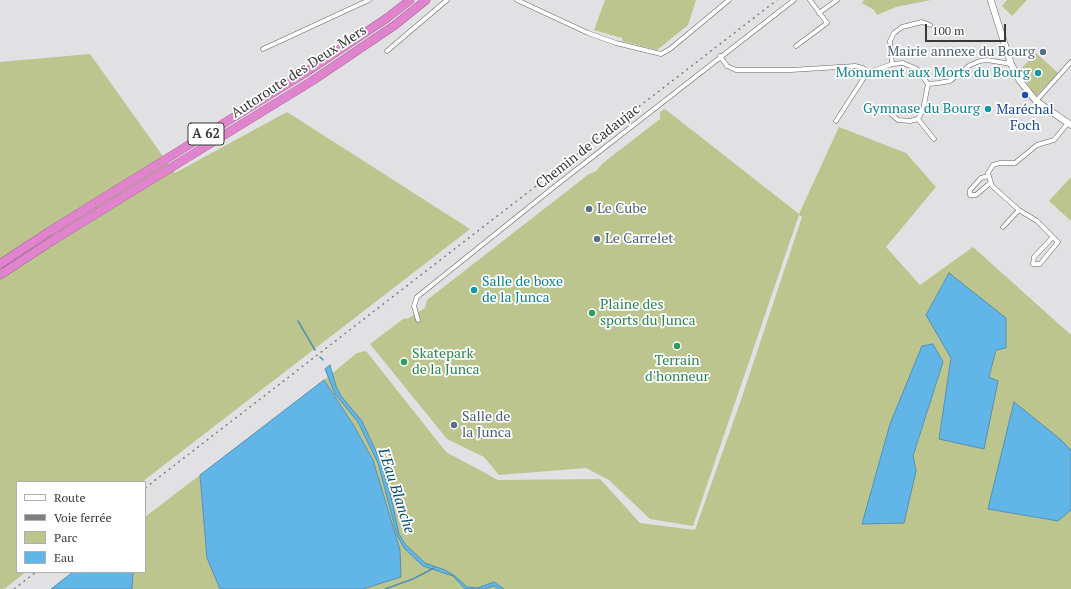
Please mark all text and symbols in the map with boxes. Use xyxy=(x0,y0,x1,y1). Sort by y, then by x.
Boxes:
scale bar xyxy=(927,16,1008,42)
street label: Autoroute des Deux Mers xyxy=(228,22,370,122)
text: 100 m xyxy=(932,23,964,38)
place label: Mairie annexe du Bourg xyxy=(887,44,1035,60)
marker: Mairie annexe du Bourg xyxy=(1038,47,1048,57)
place label: Monument aux Morts du Bourg xyxy=(836,65,1030,81)
marker: Monument aux Morts du Bourg xyxy=(1033,68,1043,78)
marker: Maréchal Foch xyxy=(1020,90,1030,100)
street label: Chemin de Cadaujac xyxy=(533,101,643,193)
place label: Gymnase du Bourg xyxy=(863,101,980,117)
place label: Maréchal Foch xyxy=(996,102,1054,134)
marker: Gymnase du Bourg xyxy=(983,104,993,114)
road number: A 62 xyxy=(188,123,224,145)
place label: Le Cube xyxy=(597,201,647,217)
marker: Le Cube xyxy=(584,204,594,214)
place label: Le Carrelet xyxy=(605,231,673,247)
marker: Le Carrelet xyxy=(592,234,602,244)
place label: Salle de boxe de la Junca xyxy=(482,274,563,306)
marker: Salle de boxe de la Junca xyxy=(469,285,479,295)
place label: Plaine des sports du Junca xyxy=(600,297,696,330)
marker: Plaine des sports du Junca xyxy=(587,308,597,318)
marker: Terrain d'honneur xyxy=(672,341,682,351)
place label: Skatepark de la Junca xyxy=(412,346,480,378)
place label: Terrain d'honneur xyxy=(645,353,709,386)
marker: Skatepark de la Junca xyxy=(399,357,409,367)
place label: Salle de la Junca xyxy=(462,409,511,442)
marker: Salle de la Junca xyxy=(449,420,459,430)
water label: L'Eau Blanche xyxy=(374,446,418,536)
legend xyxy=(16,481,146,573)
text: Route xyxy=(54,490,85,505)
text: Voie ferrée xyxy=(54,510,112,525)
text: Parc xyxy=(54,530,77,545)
text: Eau xyxy=(54,550,74,565)

